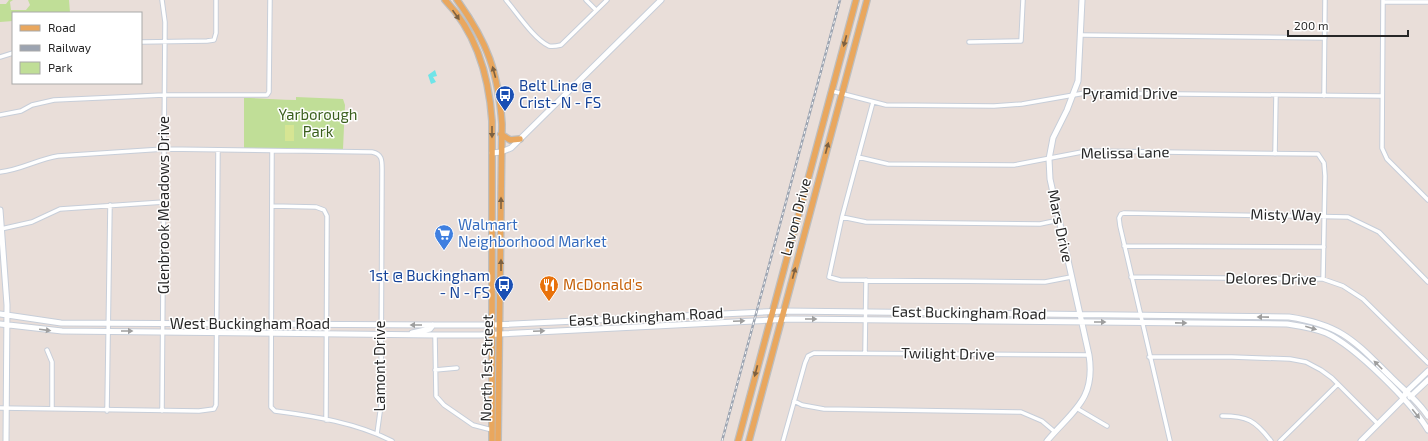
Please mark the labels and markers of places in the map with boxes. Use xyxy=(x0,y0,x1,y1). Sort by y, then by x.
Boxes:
place label: Belt Line @ Crist- N - FS xyxy=(519,76,601,111)
bus stop icon: Belt Line @ Crist- N - FS xyxy=(494,84,516,112)
place label: Walmart Neighborhood Market xyxy=(458,215,607,250)
supermarket icon: Walmart Neighborhood Market xyxy=(433,223,455,251)
place label: 1st @ Buckingham - N - FS xyxy=(370,266,490,301)
bus stop icon: 1st @ Buckingham - N - FS xyxy=(493,274,515,302)
restaurant icon: McDonald's xyxy=(538,274,560,302)
place label: McDonald's xyxy=(563,275,643,293)

